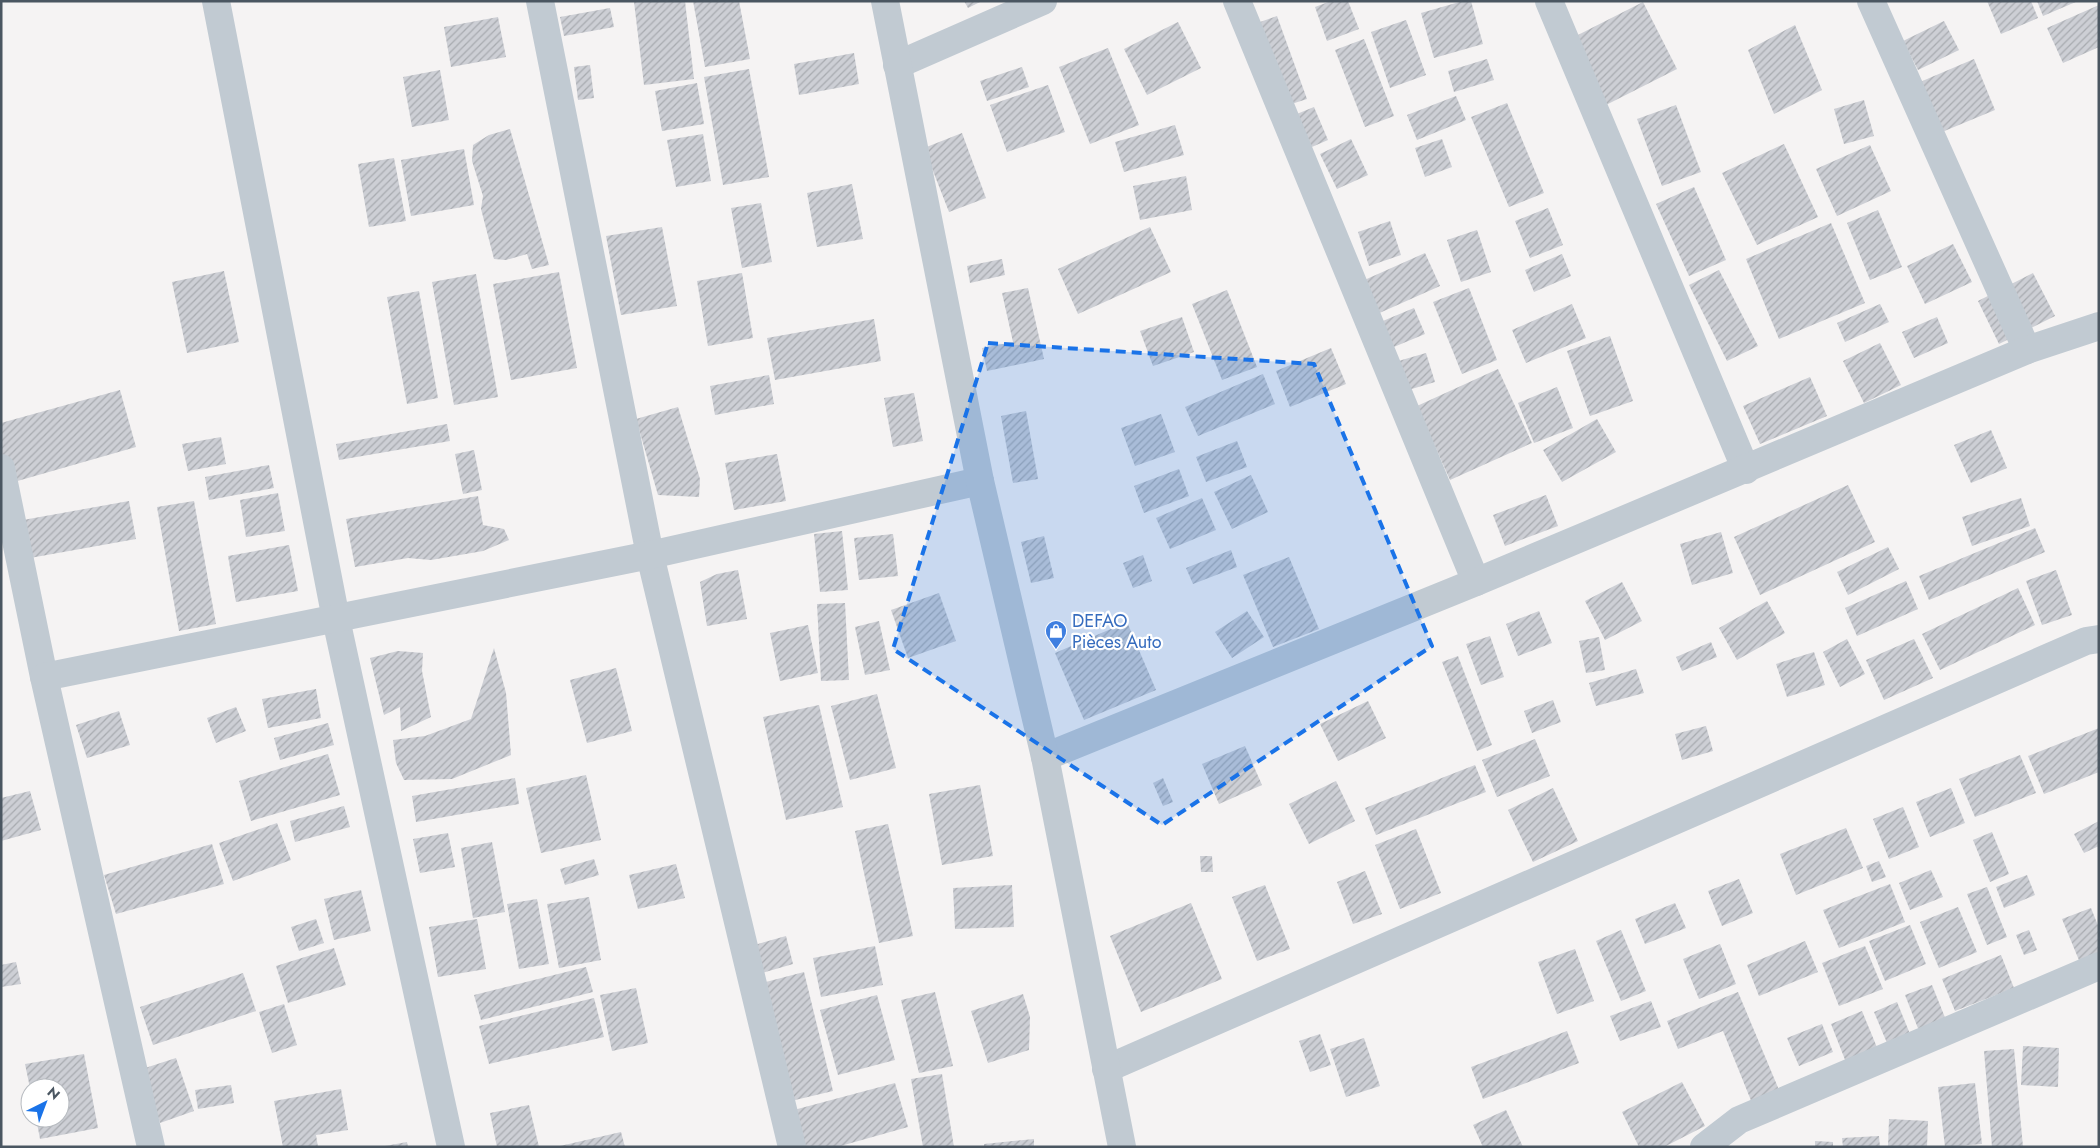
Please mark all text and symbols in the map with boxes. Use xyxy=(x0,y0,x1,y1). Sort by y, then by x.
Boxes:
place label: DEFAO Pièces Auto xyxy=(1072,608,1162,655)
shop icon: DEFAO Pièces Auto xyxy=(1044,619,1068,650)
north arrow xyxy=(20,1078,70,1128)
text: N xyxy=(43,1082,65,1104)

